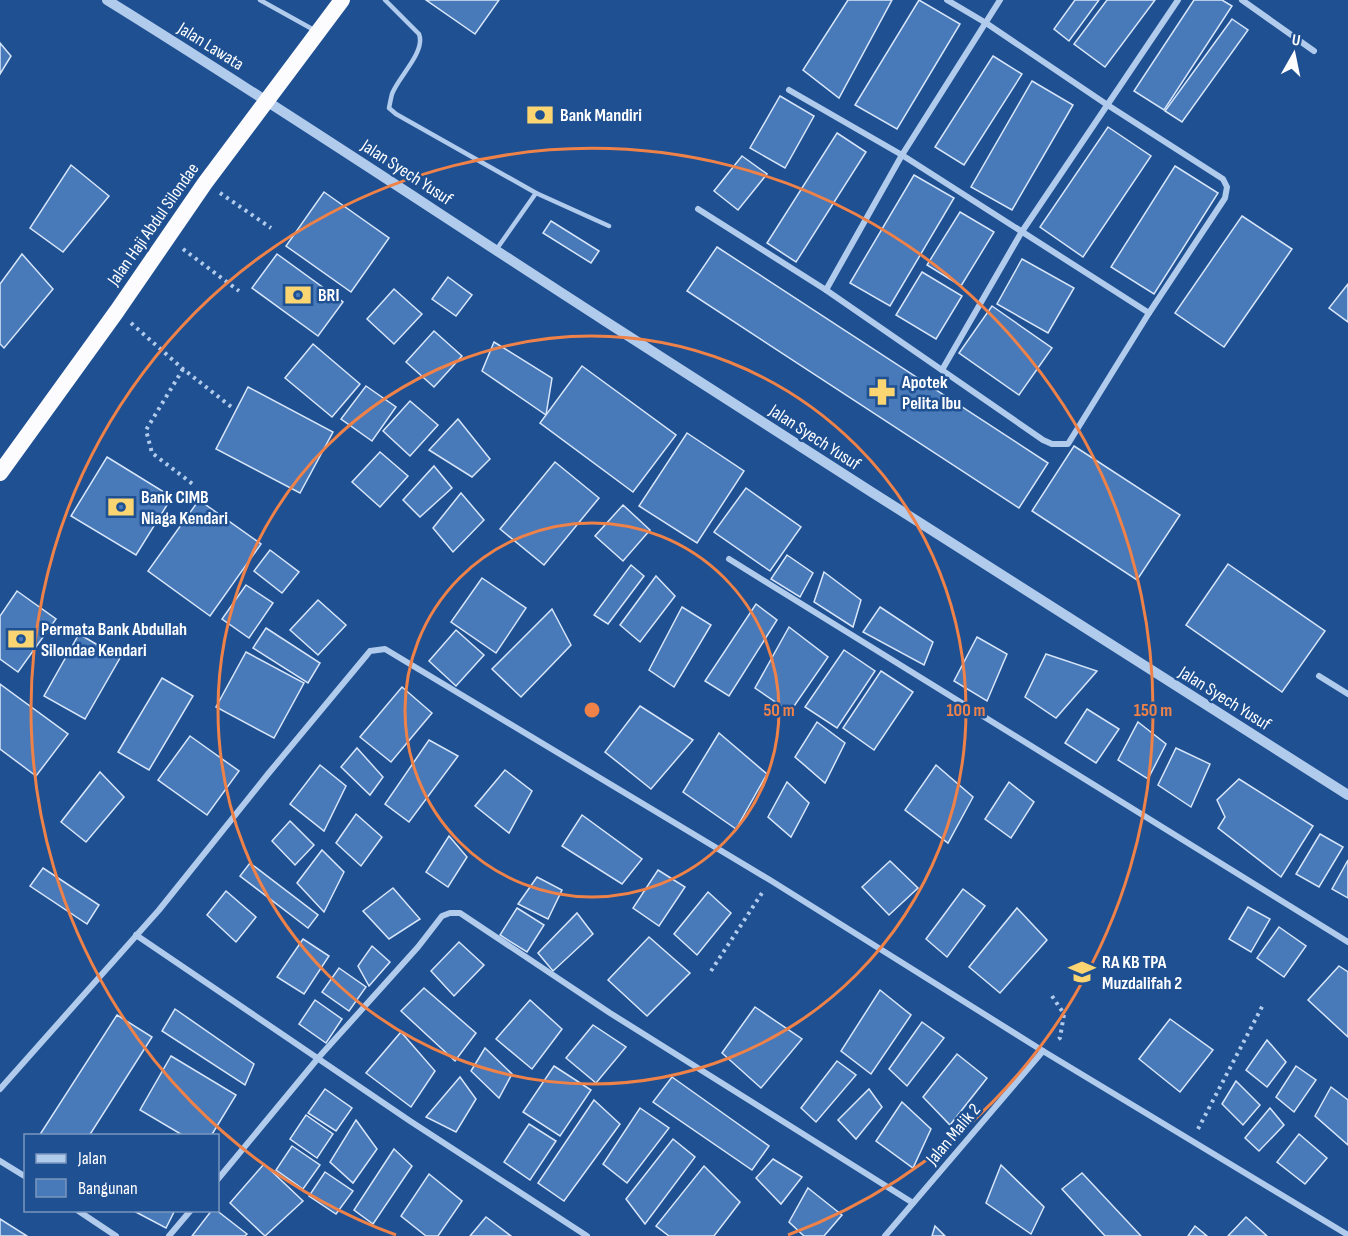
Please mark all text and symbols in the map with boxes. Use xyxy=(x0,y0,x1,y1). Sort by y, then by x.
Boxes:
street label: Jalan Lawata xyxy=(173,17,248,75)
north arrow xyxy=(1264,24,1324,84)
text: U xyxy=(1291,31,1302,51)
bank icon: Bank Mandiri xyxy=(525,100,555,130)
place label: Bank Mandiri xyxy=(560,105,642,126)
street label: Jalan Syech Yusuf xyxy=(356,135,457,210)
street label: Jalan Haji Abdul Silondae xyxy=(103,159,204,290)
bank icon: BRI xyxy=(283,280,313,310)
place label: BRI xyxy=(318,285,339,306)
place label: Apotek Pelita Ibu xyxy=(901,372,961,414)
pharmacy icon: Apotek Pelita Ibu xyxy=(867,377,897,407)
street label: Jalan Syech Yusuf xyxy=(764,400,865,475)
place label: Bank CIMB Niaga Kendari xyxy=(141,487,228,529)
bank icon: Bank CIMB Niaga Kendari xyxy=(106,492,136,522)
place label: Permata Bank Abdullah Silondae Kendari xyxy=(41,619,187,661)
bank icon: Permata Bank Abdullah Silondae Kendari xyxy=(6,624,36,654)
street label: Jalan Syech Yusuf xyxy=(1174,661,1275,735)
centre of rings xyxy=(582,700,602,720)
text: 50 m xyxy=(763,700,795,721)
text: 100 m xyxy=(947,700,986,721)
text: 150 m xyxy=(1134,700,1172,721)
place label: RA KB TPA Muzdalifah 2 xyxy=(1102,952,1182,994)
school or university icon: RA KB TPA Muzdalifah 2 xyxy=(1067,957,1097,987)
street label: Jalan Malik 2 xyxy=(921,1099,985,1170)
legend xyxy=(24,1134,219,1212)
text: Jalan xyxy=(77,1148,107,1169)
text: Bangunan xyxy=(78,1178,138,1199)

